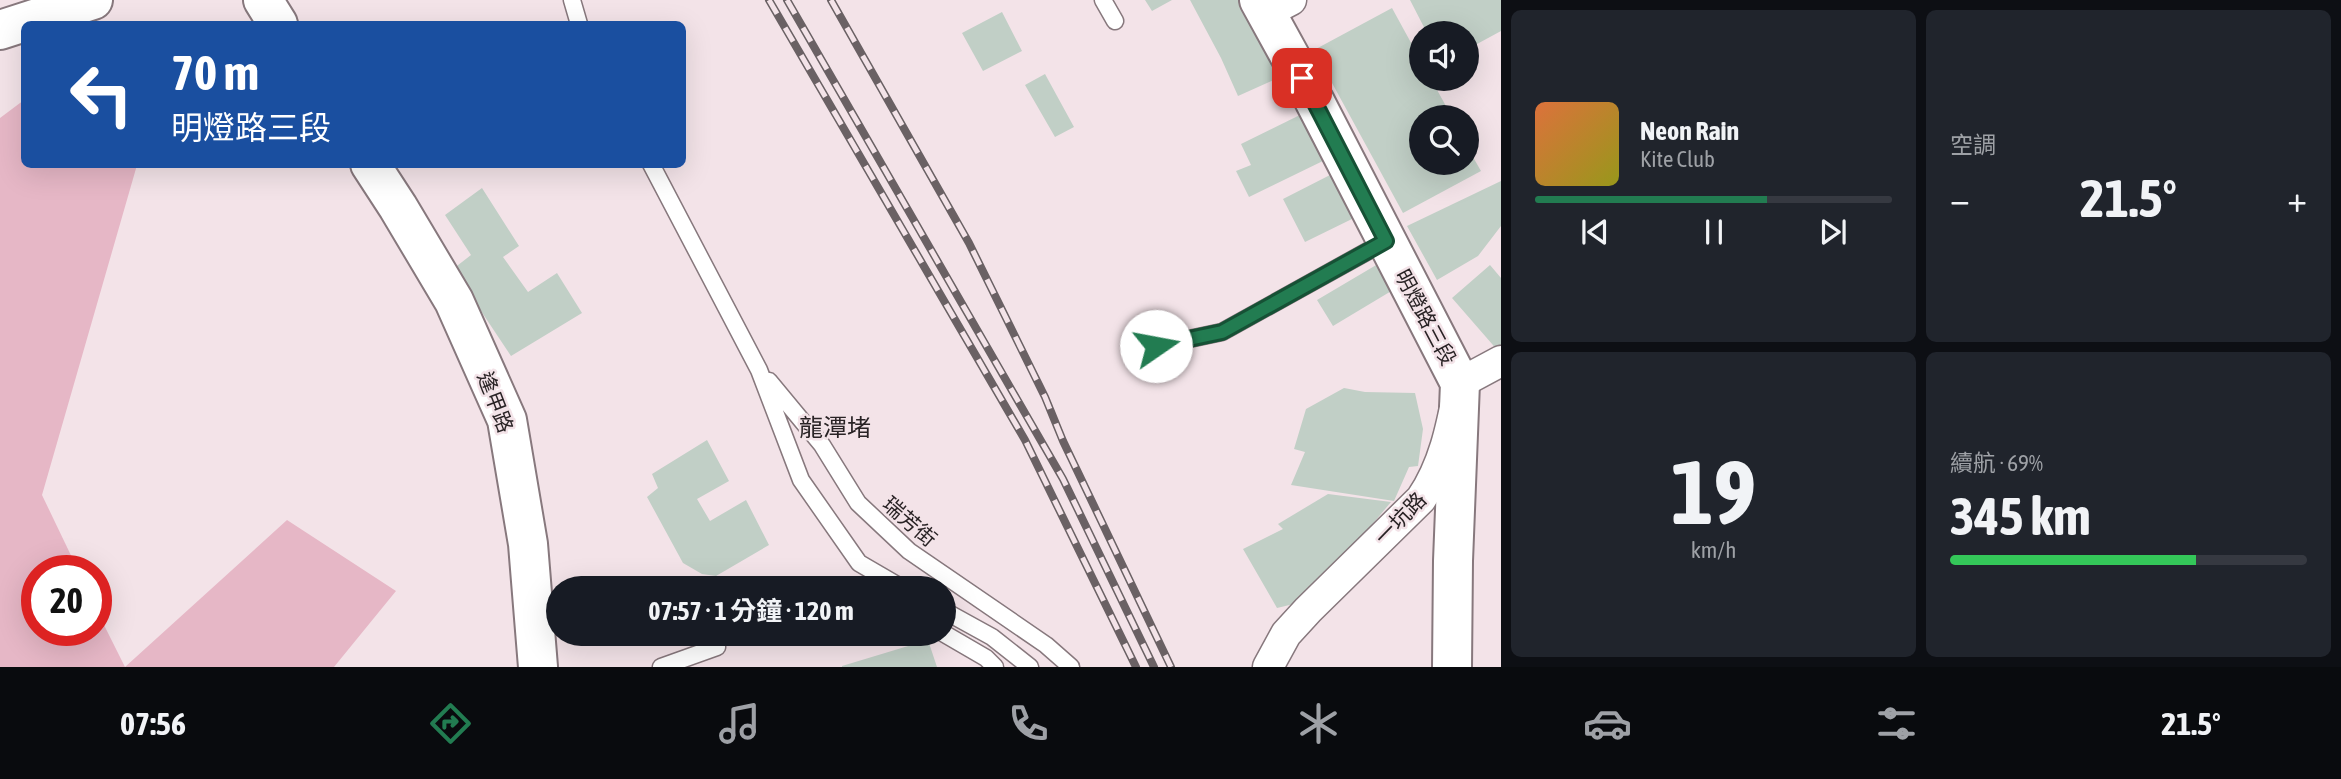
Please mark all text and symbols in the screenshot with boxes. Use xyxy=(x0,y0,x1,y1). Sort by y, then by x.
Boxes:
map controls xyxy=(1409,21,1479,175)
button: sound xyxy=(1409,21,1479,91)
text: 70 m xyxy=(171,44,259,100)
pin xyxy=(1272,48,1332,108)
icon: left xyxy=(56,49,147,140)
icon: arrive xyxy=(1283,59,1321,97)
button: search xyxy=(1409,105,1479,175)
text: 明燈路三段 xyxy=(171,109,331,146)
text: Neon Rain xyxy=(1640,116,1739,146)
text: 空調 xyxy=(1950,132,1996,158)
text: Kite Club xyxy=(1640,146,1715,172)
text: 21.5° xyxy=(2080,168,2177,228)
text: − xyxy=(1950,177,1970,220)
text: + xyxy=(2287,177,2307,220)
icon: previous xyxy=(1576,213,1614,251)
icon: pause xyxy=(1695,213,1733,251)
icon: next xyxy=(1814,213,1852,251)
street label: 明燈路三段 xyxy=(1391,265,1461,369)
position arrow xyxy=(1119,309,1193,383)
street label: 逢甲路 xyxy=(474,368,518,436)
district label: 龍潭堵 xyxy=(799,414,871,441)
text: 19 xyxy=(1671,439,1756,543)
text: 續航 · 69% xyxy=(1950,450,2043,476)
text: 345 km xyxy=(1950,486,2091,546)
street label: 一坑路 xyxy=(1369,487,1431,549)
street label: 瑞芳街 xyxy=(878,491,942,551)
text: km/h xyxy=(1691,537,1736,563)
speed limit sign: 20 xyxy=(21,555,112,646)
text: 07:57 · 1 分鐘 · 120 m xyxy=(648,596,854,626)
icon: directions xyxy=(426,699,475,748)
icon: music xyxy=(715,699,764,748)
icon: phone xyxy=(1004,699,1053,748)
icon: climate xyxy=(1294,699,1343,748)
icon: car xyxy=(1583,699,1632,748)
icon: filters xyxy=(1872,699,1921,748)
text: 07:56 xyxy=(120,705,186,742)
text: 21.5° xyxy=(2161,705,2221,742)

